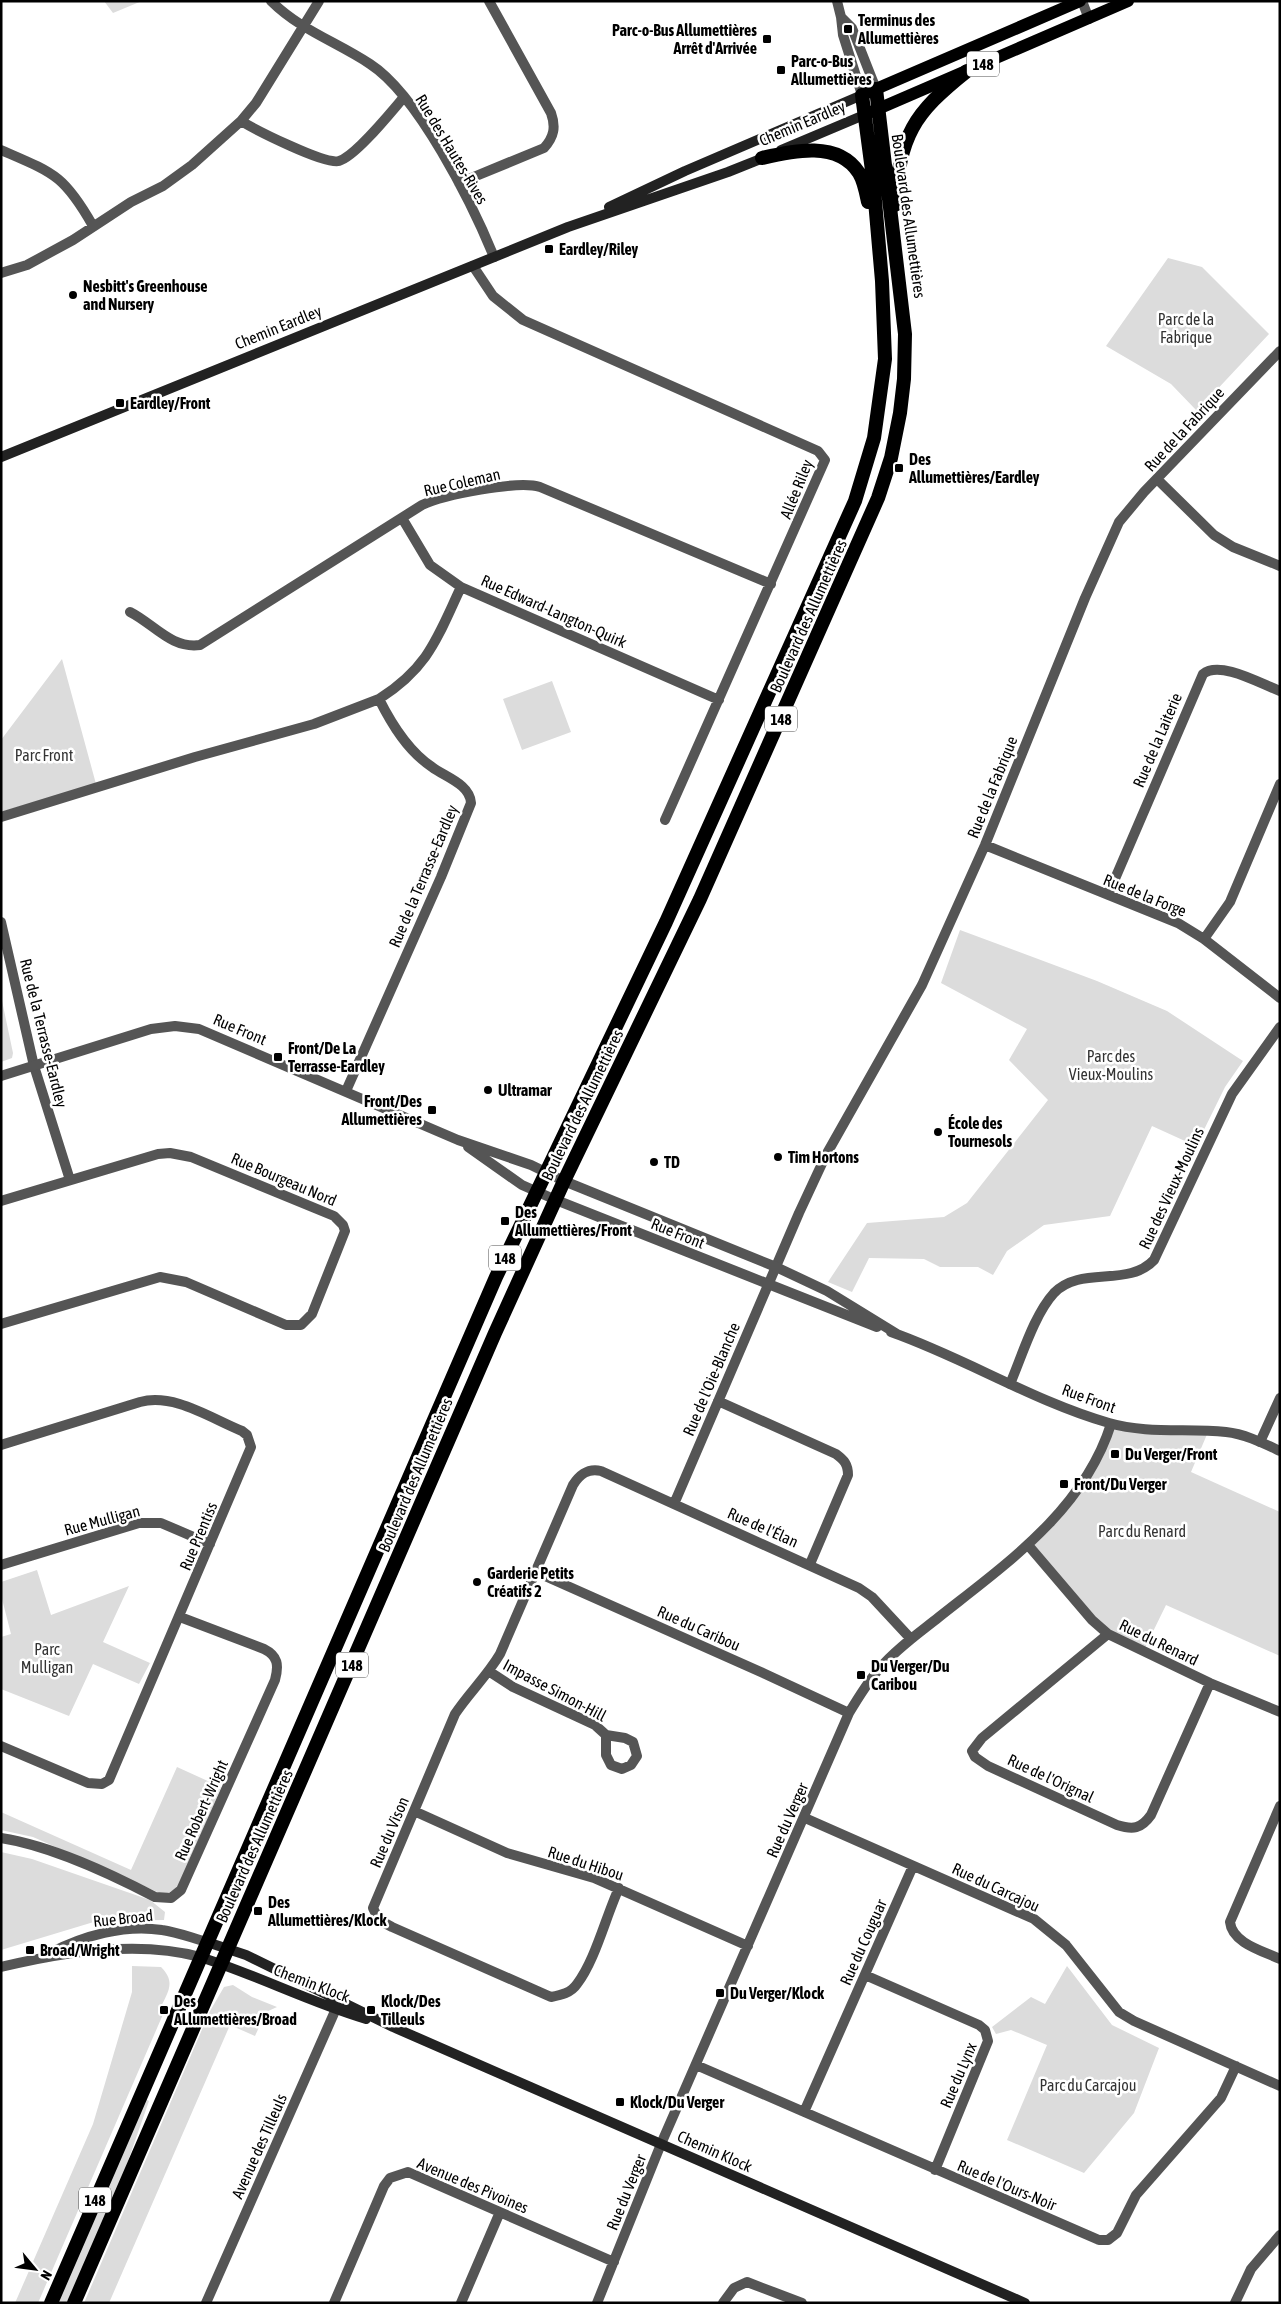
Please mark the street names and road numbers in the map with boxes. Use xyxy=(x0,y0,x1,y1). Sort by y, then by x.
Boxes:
road number: 148 xyxy=(967,52,999,76)
street label: Rue des Hautes-Rives xyxy=(412,91,492,207)
street label: Chemin Eardley xyxy=(756,97,848,150)
street label: Boulevard des Allumettières xyxy=(889,133,929,300)
street label: Chemin Eardley xyxy=(232,301,325,353)
street label: Rue de la Fabrique xyxy=(1141,383,1228,475)
street label: Allée Riley xyxy=(776,456,817,522)
street label: Rue Coleman xyxy=(422,464,502,500)
street label: Boulevard des Allumettières xyxy=(766,536,850,695)
street label: Rue Edward-Langton-Quirk xyxy=(478,571,629,652)
street label: Rue de la Laiterie xyxy=(1129,690,1185,790)
road number: 148 xyxy=(765,706,797,732)
street label: Rue de la Fabrique xyxy=(963,733,1022,841)
street label: Rue de la Terrasse-Eardley xyxy=(385,802,462,950)
street label: Rue de la Forge xyxy=(1101,870,1189,921)
street label: Rue de la Terrasse-Eardley xyxy=(16,957,71,1110)
street label: Rue Front xyxy=(211,1010,270,1048)
street label: Boulevard des Allumettières xyxy=(538,1026,627,1183)
street label: Rue des Vieux-Moulins xyxy=(1135,1124,1207,1252)
street label: Rue Bourgeau Nord xyxy=(228,1149,339,1210)
street label: Rue Front xyxy=(649,1214,708,1252)
road number: 148 xyxy=(489,1246,521,1270)
street label: Rue de l'Oie-Blanche xyxy=(679,1320,743,1438)
street label: Rue Front xyxy=(1060,1380,1119,1416)
street label: Boulevard des Allumettières xyxy=(374,1395,456,1555)
street label: Rue Prentiss xyxy=(176,1499,221,1573)
street label: Rue Mulligan xyxy=(62,1501,142,1540)
street label: Rue de l'Élan xyxy=(725,1503,801,1551)
street label: Rue du Caribou xyxy=(655,1602,743,1654)
street label: Rue du Renard xyxy=(1117,1615,1201,1669)
road number: 148 xyxy=(336,1652,368,1678)
street label: Impasse Simon-Hill xyxy=(500,1655,610,1726)
street label: Rue de l'Orignal xyxy=(1005,1750,1098,1807)
street label: Rue Robert-Wright xyxy=(171,1757,232,1863)
street label: Boulevard des Allumettières xyxy=(212,1766,296,1925)
street label: Rue du Verger xyxy=(762,1780,813,1861)
street label: Rue du Vison xyxy=(366,1794,412,1870)
street label: Rue du Hibou xyxy=(546,1842,626,1884)
street label: Rue du Carcajou xyxy=(949,1859,1043,1916)
street label: Rue du Couguar xyxy=(836,1896,891,1988)
street label: Rue Broad xyxy=(92,1906,154,1930)
street label: Chemin Klock xyxy=(272,1960,352,2006)
street label: Rue du Lynx xyxy=(936,2039,981,2111)
street label: Avenue des Tilleuls xyxy=(228,2091,290,2201)
street label: Chemin Klock xyxy=(675,2127,755,2175)
street label: Rue du Verger xyxy=(603,2151,650,2233)
street label: Avenue des Pivoines xyxy=(415,2154,531,2217)
street label: Rue de l'Ours-Noir xyxy=(955,2156,1060,2214)
road number: 148 xyxy=(79,2188,111,2212)

